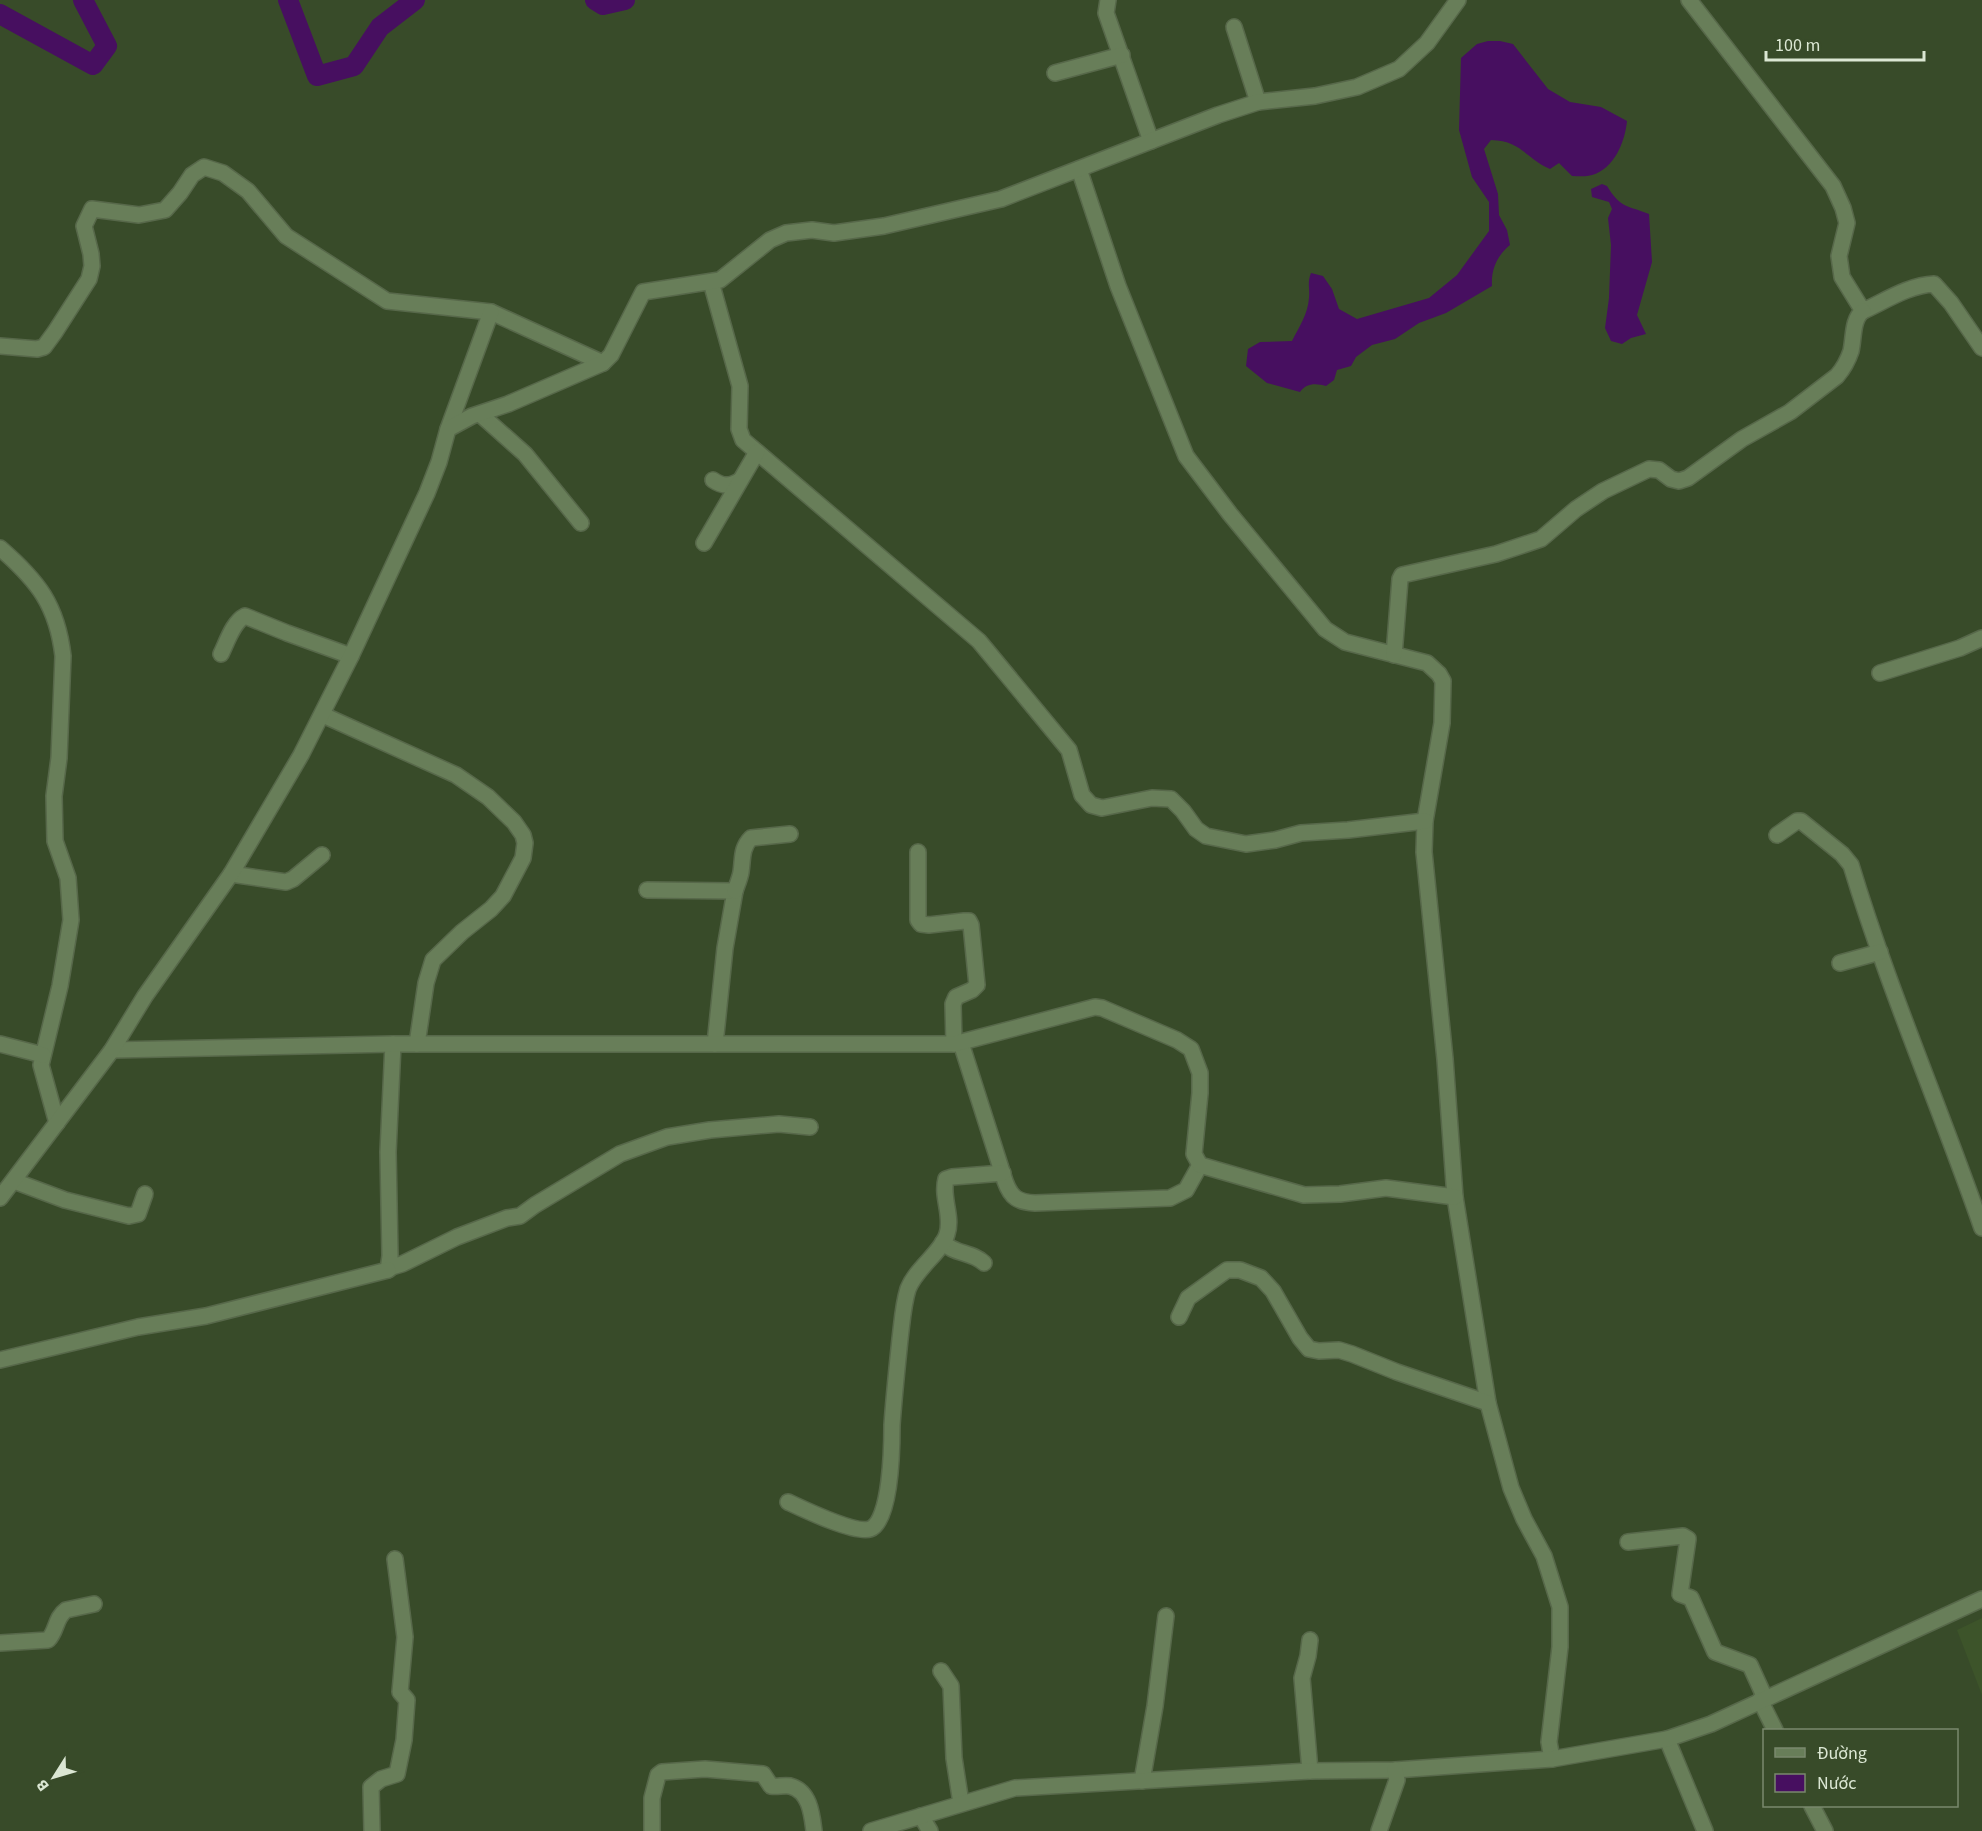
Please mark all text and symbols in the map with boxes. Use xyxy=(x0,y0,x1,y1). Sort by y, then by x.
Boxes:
scale bar xyxy=(1766,24,1924,62)
text: 100 m xyxy=(1775,33,1820,58)
legend xyxy=(1763,1729,1958,1807)
text: Đường xyxy=(1817,1741,1867,1766)
north arrow xyxy=(24,1747,84,1807)
text: Nước xyxy=(1817,1771,1856,1796)
text: B xyxy=(31,1775,55,1796)

